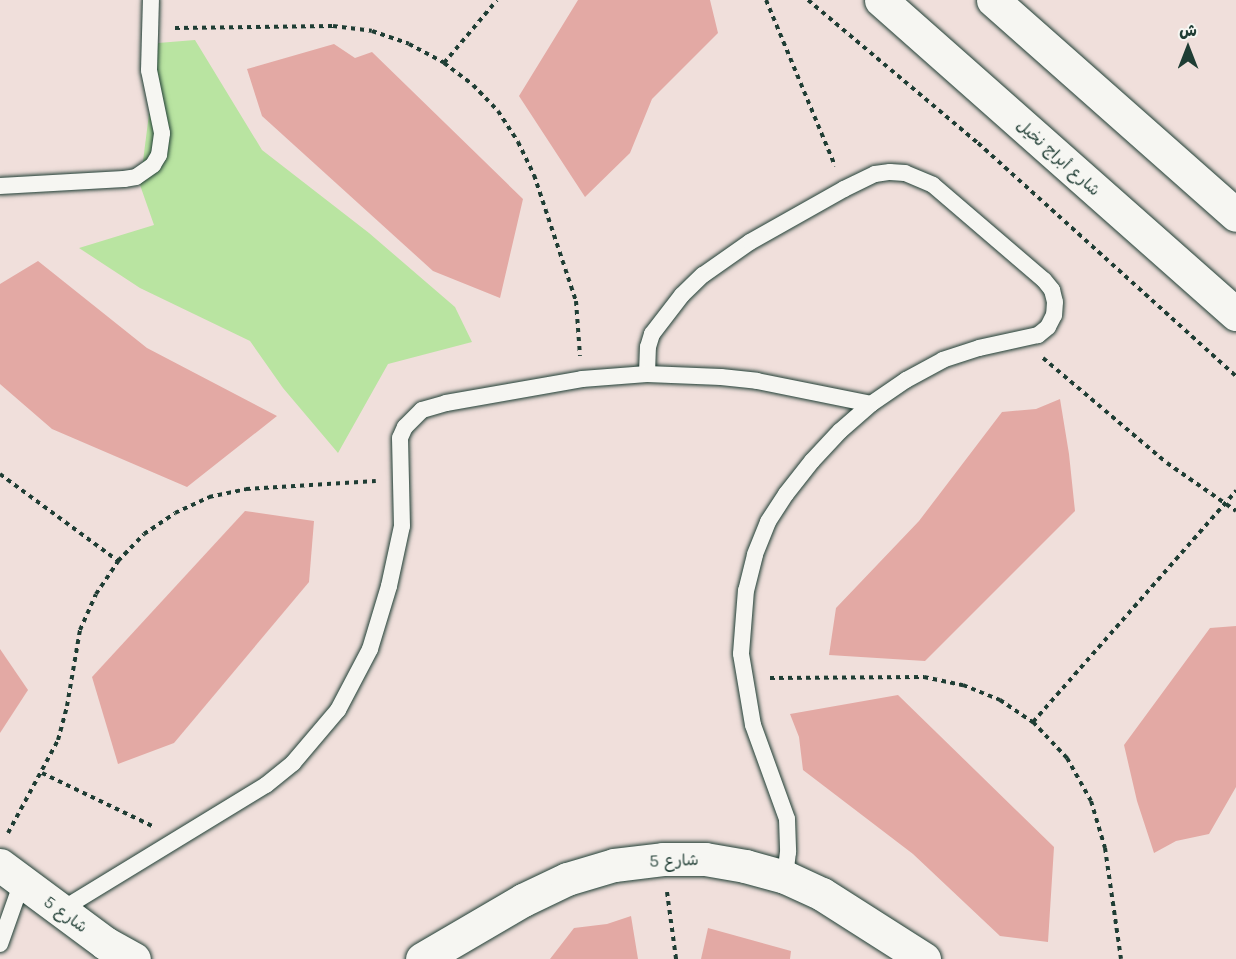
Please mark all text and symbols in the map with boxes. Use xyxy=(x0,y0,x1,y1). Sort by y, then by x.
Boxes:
north arrow xyxy=(1158,18,1218,78)
text: ش xyxy=(1179,19,1197,40)
street label: شارع أبراج نخيل xyxy=(1013,115,1105,199)
street label: شارع 5 xyxy=(649,850,699,870)
street label: شارع 5 xyxy=(41,892,91,936)

